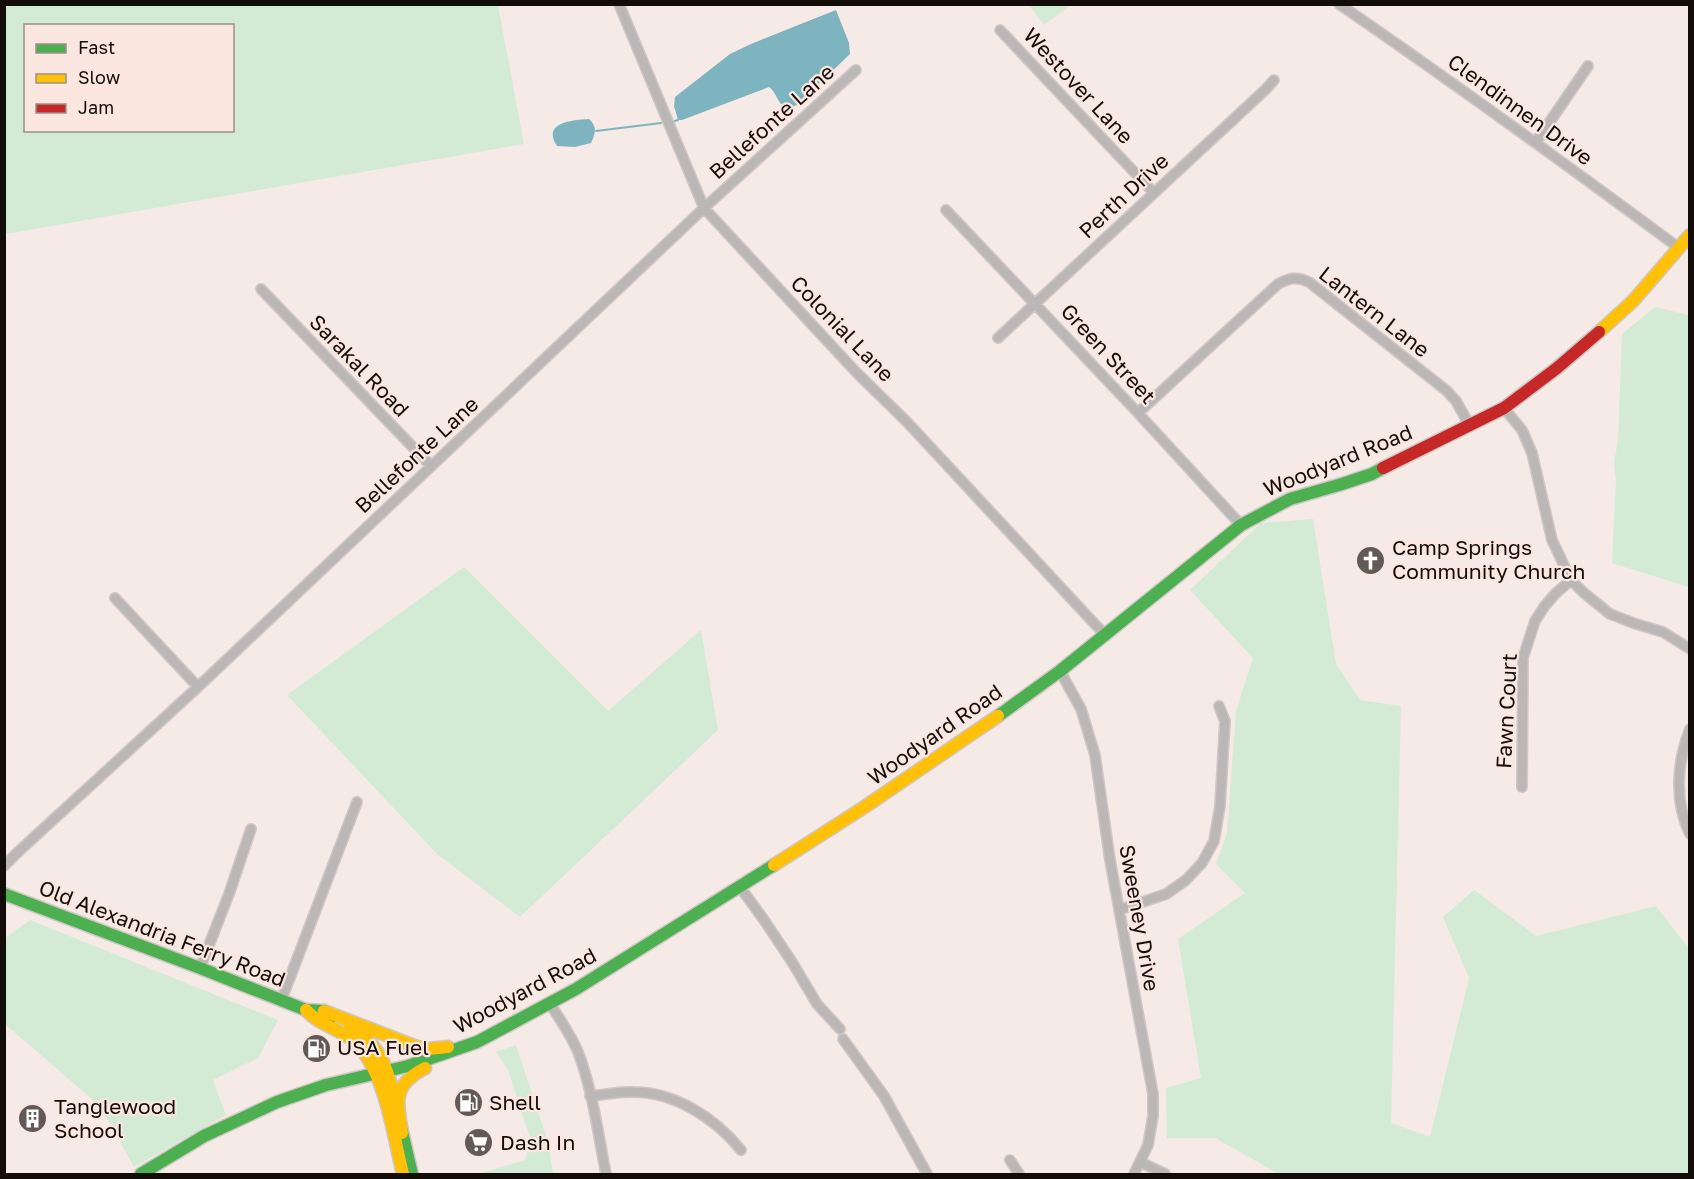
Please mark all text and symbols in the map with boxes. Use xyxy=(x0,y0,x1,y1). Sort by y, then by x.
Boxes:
street label: Westover Lane xyxy=(1018,22,1139,149)
legend xyxy=(24,24,234,132)
text: Fast xyxy=(78,36,115,58)
street label: Clendinnen Drive xyxy=(1443,48,1598,170)
street label: Bellefonte Lane xyxy=(703,58,839,184)
text: Slow xyxy=(78,66,121,88)
text: Jam xyxy=(78,96,114,118)
street label: Perth Drive xyxy=(1073,147,1173,243)
street label: Lantern Lane xyxy=(1314,260,1435,362)
street label: Colonial Lane xyxy=(786,270,900,387)
street label: Green Street xyxy=(1056,298,1162,409)
street label: Sarakal Road xyxy=(304,309,415,422)
street label: Bellefonte Lane xyxy=(349,390,483,518)
street label: Woodyard Road xyxy=(1259,418,1416,502)
place label: Camp Springs Community Church xyxy=(1392,534,1585,584)
church icon: Camp Springs Community Church xyxy=(1355,544,1387,576)
street label: Fawn Court xyxy=(1490,653,1522,769)
street label: Woodyard Road xyxy=(862,678,1007,790)
street label: Sweeney Drive xyxy=(1114,843,1166,993)
street label: Old Alexandria Ferry Road xyxy=(35,874,289,992)
street label: Woodyard Road xyxy=(449,942,600,1039)
fuel station icon: USA Fuel xyxy=(300,1032,332,1064)
place label: USA Fuel xyxy=(337,1034,429,1060)
fuel station icon: Shell xyxy=(452,1087,484,1119)
place label: Shell xyxy=(489,1089,541,1115)
place label: Tanglewood School xyxy=(54,1093,176,1143)
building icon: Tanglewood School xyxy=(17,1103,49,1135)
supermarket icon: Dash In xyxy=(463,1127,495,1159)
place label: Dash In xyxy=(500,1129,575,1155)

